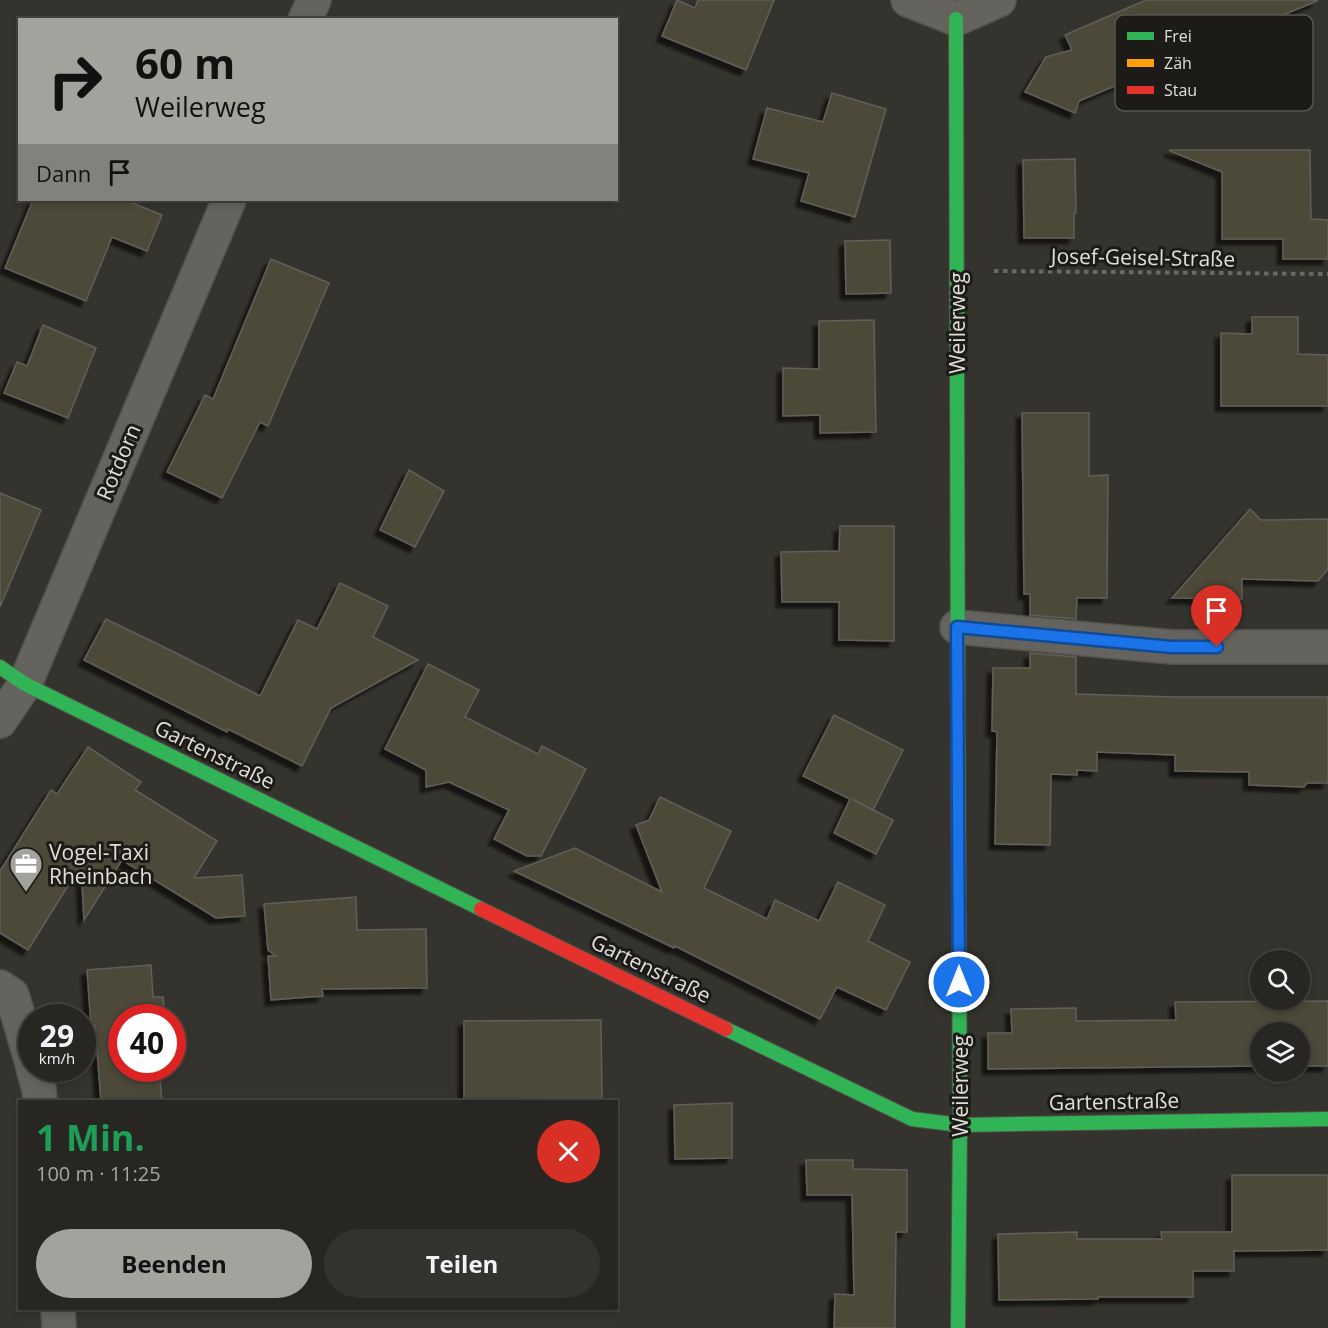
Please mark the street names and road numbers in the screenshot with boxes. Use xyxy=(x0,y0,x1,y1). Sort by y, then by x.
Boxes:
street label: Josef-Geisel-Straße xyxy=(1049,241,1235,273)
street label: Weilerweg xyxy=(943,272,971,374)
street label: Rotdorn xyxy=(89,420,147,504)
street label: Gartenstraße xyxy=(150,713,280,795)
street label: Gartenstraße xyxy=(586,927,716,1009)
street label: Weilerweg xyxy=(946,1035,974,1137)
street label: Gartenstraße xyxy=(1049,1086,1179,1116)

